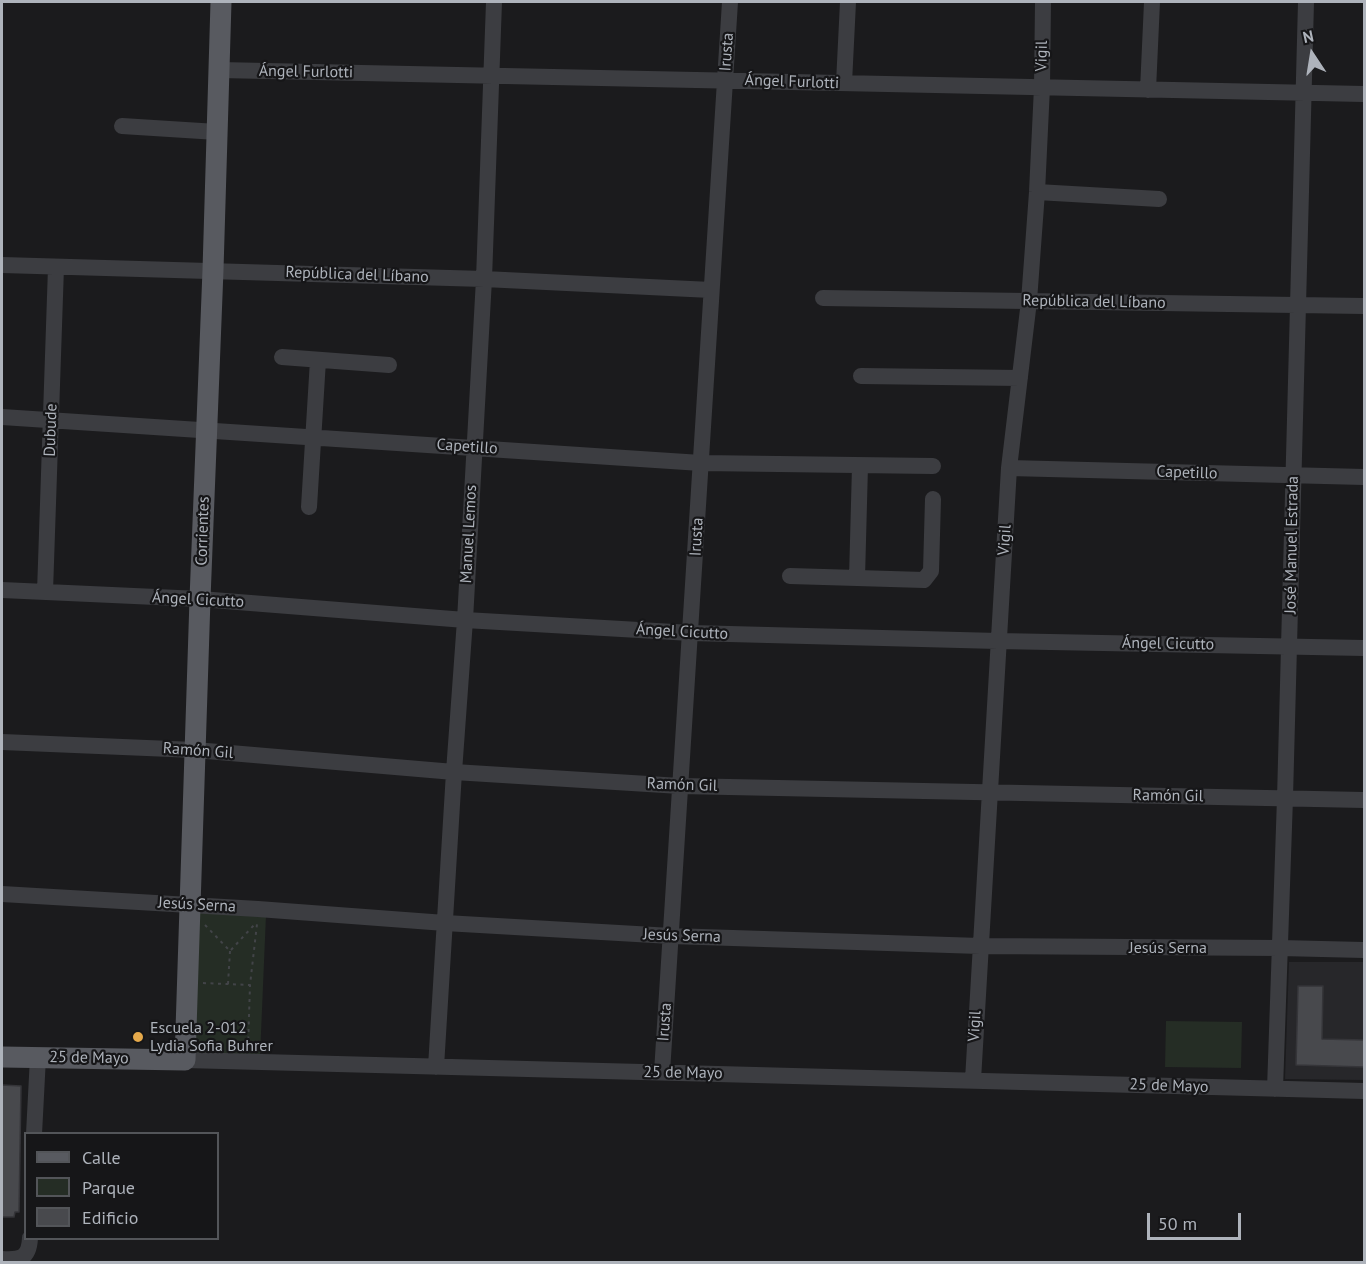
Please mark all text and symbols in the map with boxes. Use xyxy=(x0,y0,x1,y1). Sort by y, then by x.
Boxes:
north arrow xyxy=(1282,24,1342,84)
text: N xyxy=(1301,26,1315,47)
street label: Irusta xyxy=(716,32,738,72)
street label: Vigil xyxy=(1032,40,1052,72)
street label: Ángel Furlotti xyxy=(259,62,353,82)
street label: Ángel Furlotti xyxy=(744,71,840,93)
street label: República del Líbano xyxy=(285,263,429,287)
street label: República del Líbano xyxy=(1022,291,1166,313)
street label: Dubude xyxy=(40,403,62,457)
street label: Capetillo xyxy=(436,435,498,459)
street label: Capetillo xyxy=(1156,462,1218,484)
street label: José Manuel Estrada xyxy=(1281,476,1303,614)
street label: Manuel Lemos xyxy=(457,484,481,584)
street label: Corrientes xyxy=(192,496,214,566)
street label: Irusta xyxy=(686,517,708,557)
street label: Vigil xyxy=(994,524,1016,556)
street label: Ángel Cicutto xyxy=(151,588,245,612)
street label: Ángel Cicutto xyxy=(635,620,729,644)
street label: Ángel Cicutto xyxy=(1122,634,1214,654)
street label: Ramón Gil xyxy=(162,739,234,763)
street label: Ramón Gil xyxy=(646,774,718,796)
street label: Ramón Gil xyxy=(1133,786,1203,806)
street label: Jesús Serna xyxy=(158,893,236,917)
street label: Jesús Serna xyxy=(643,925,721,947)
street label: Jesús Serna xyxy=(1129,938,1207,958)
street label: Irusta xyxy=(654,1002,676,1042)
street label: Vigil xyxy=(965,1010,985,1042)
place label: Escuela 2-012 Lydia Sofia Buhrer xyxy=(150,1018,273,1056)
marker: Escuela 2-012 Lydia Sofia Buhrer xyxy=(131,1030,145,1044)
street label: 25 de Mayo xyxy=(49,1048,129,1068)
street label: 25 de Mayo xyxy=(643,1063,723,1083)
street label: 25 de Mayo xyxy=(1129,1075,1209,1097)
legend xyxy=(24,1132,219,1240)
text: Calle xyxy=(82,1146,121,1169)
text: Parque xyxy=(82,1176,135,1199)
scale bar xyxy=(1150,1201,1244,1239)
text: Edificio xyxy=(82,1206,138,1229)
text: 50 m xyxy=(1158,1212,1197,1235)

